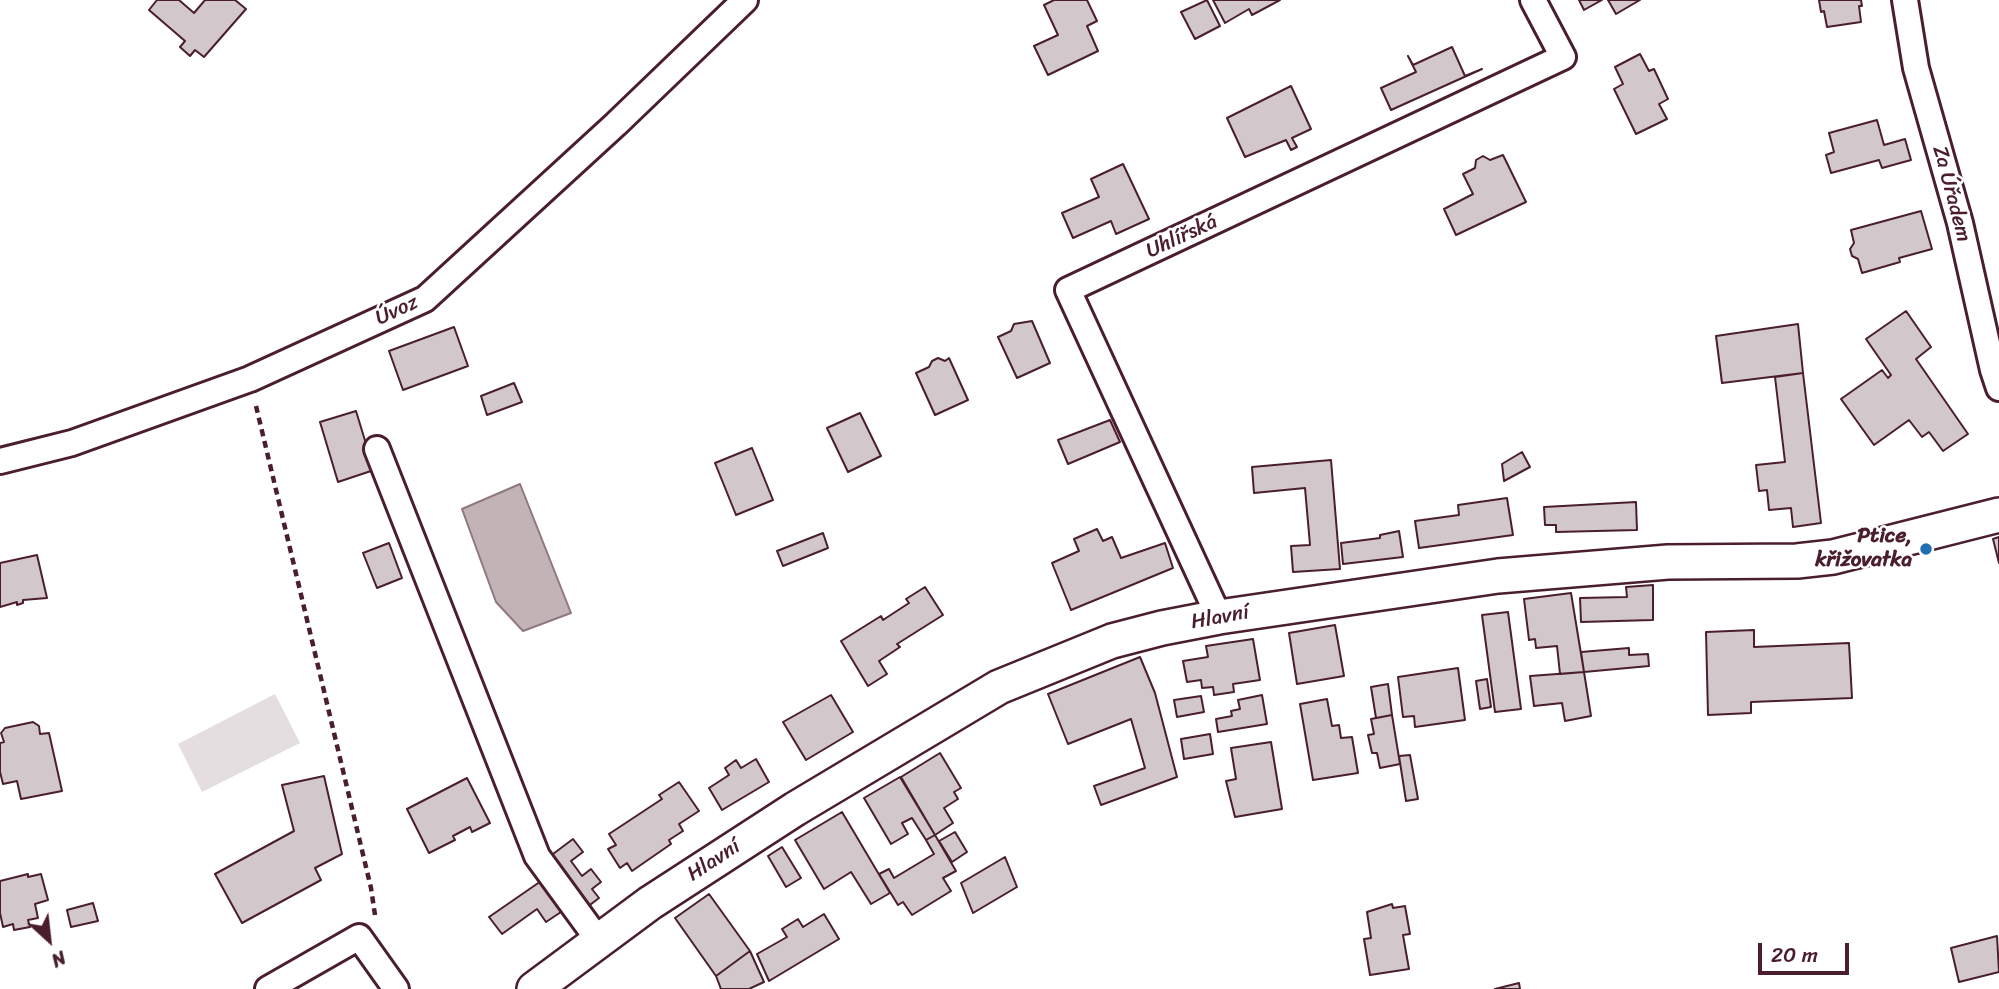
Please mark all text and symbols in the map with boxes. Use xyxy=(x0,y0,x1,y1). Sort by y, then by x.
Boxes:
street label: Za Úřadem xyxy=(1926,143,1976,245)
street label: Uhlířská xyxy=(1142,210,1222,264)
street label: Úvoz xyxy=(372,290,422,332)
place label: Ptice, křižovatka xyxy=(1815,524,1912,574)
marker: Ptice, křižovatka xyxy=(1918,541,1934,557)
street label: Hlavní xyxy=(1189,601,1251,635)
street label: Hlavní xyxy=(683,835,745,887)
north arrow xyxy=(14,905,84,975)
scale bar xyxy=(1761,930,1852,974)
text: 20 m xyxy=(1771,936,1818,974)
text: N xyxy=(45,941,72,977)

